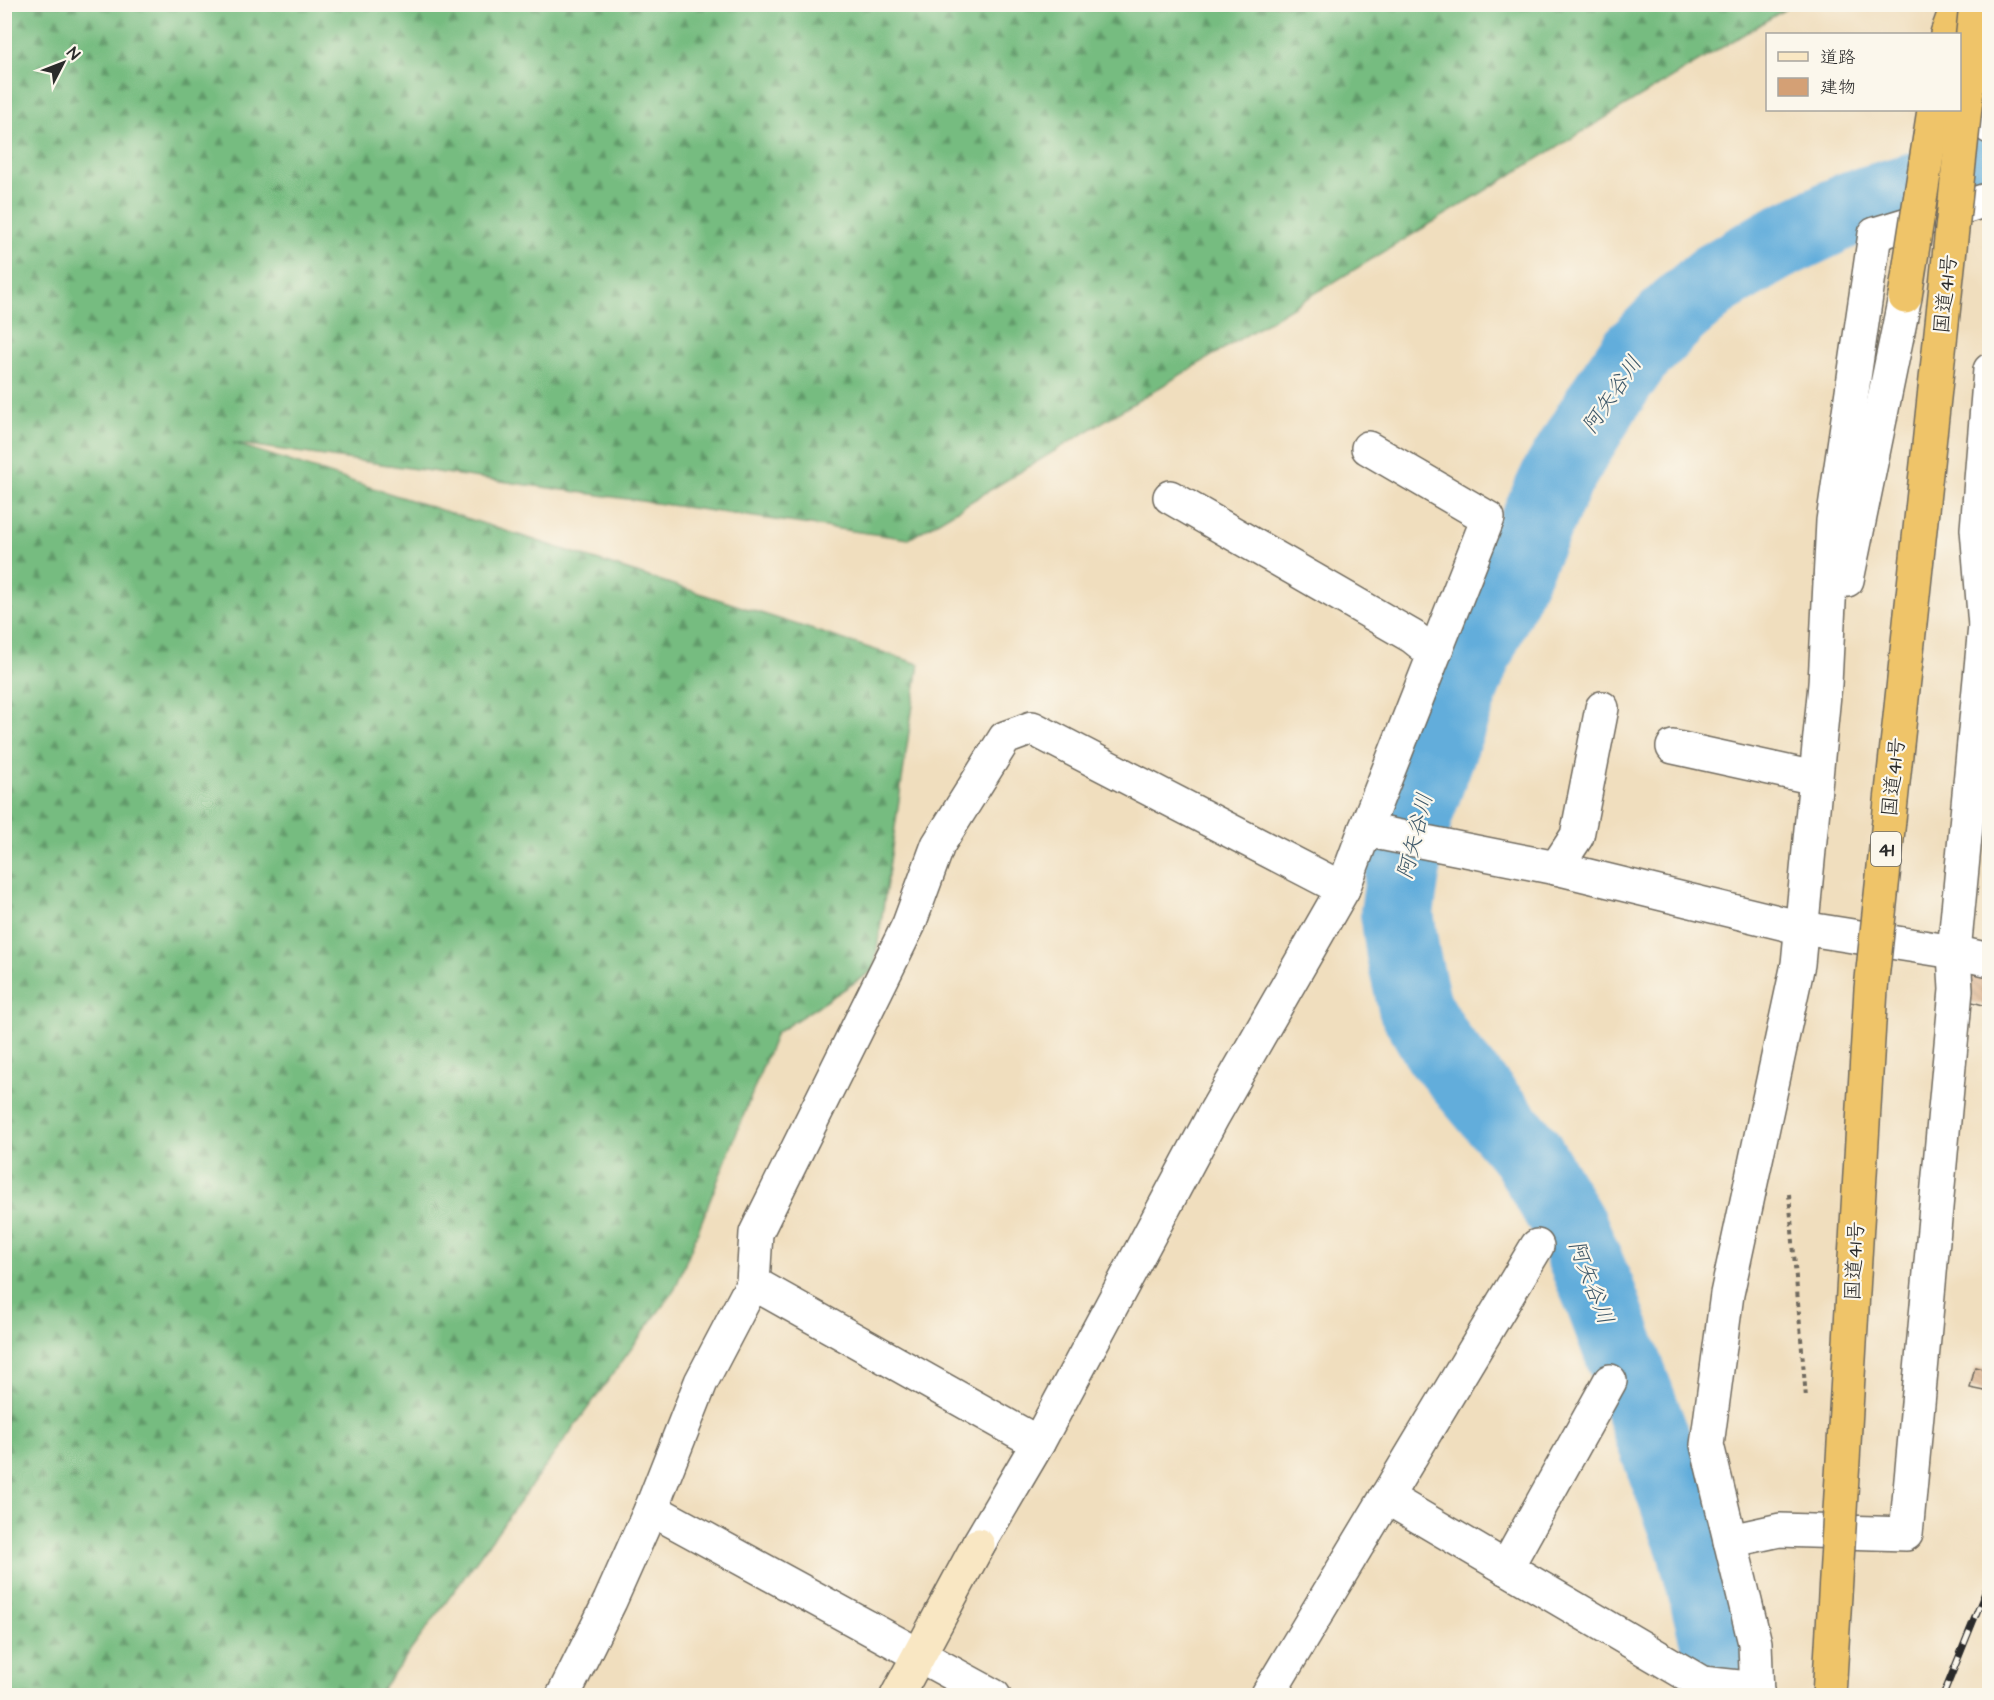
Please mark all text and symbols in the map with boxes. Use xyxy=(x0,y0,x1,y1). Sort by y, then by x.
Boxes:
north arrow xyxy=(33,33,93,93)
legend xyxy=(1766,33,1961,111)
text: N xyxy=(62,43,85,65)
text: 道路 xyxy=(1820,45,1856,70)
text: 建物 xyxy=(1820,75,1856,100)
street label: 国道41号 xyxy=(1927,253,1964,335)
water label: 阿矢谷川 xyxy=(1575,350,1650,440)
street label: 国道41号 xyxy=(1875,736,1912,818)
water label: 阿矢谷川 xyxy=(1390,790,1441,883)
road number: 41 xyxy=(1871,832,1901,866)
street label: 国道41号 xyxy=(1838,1220,1871,1302)
water label: 阿矢谷川 xyxy=(1560,1236,1621,1329)

